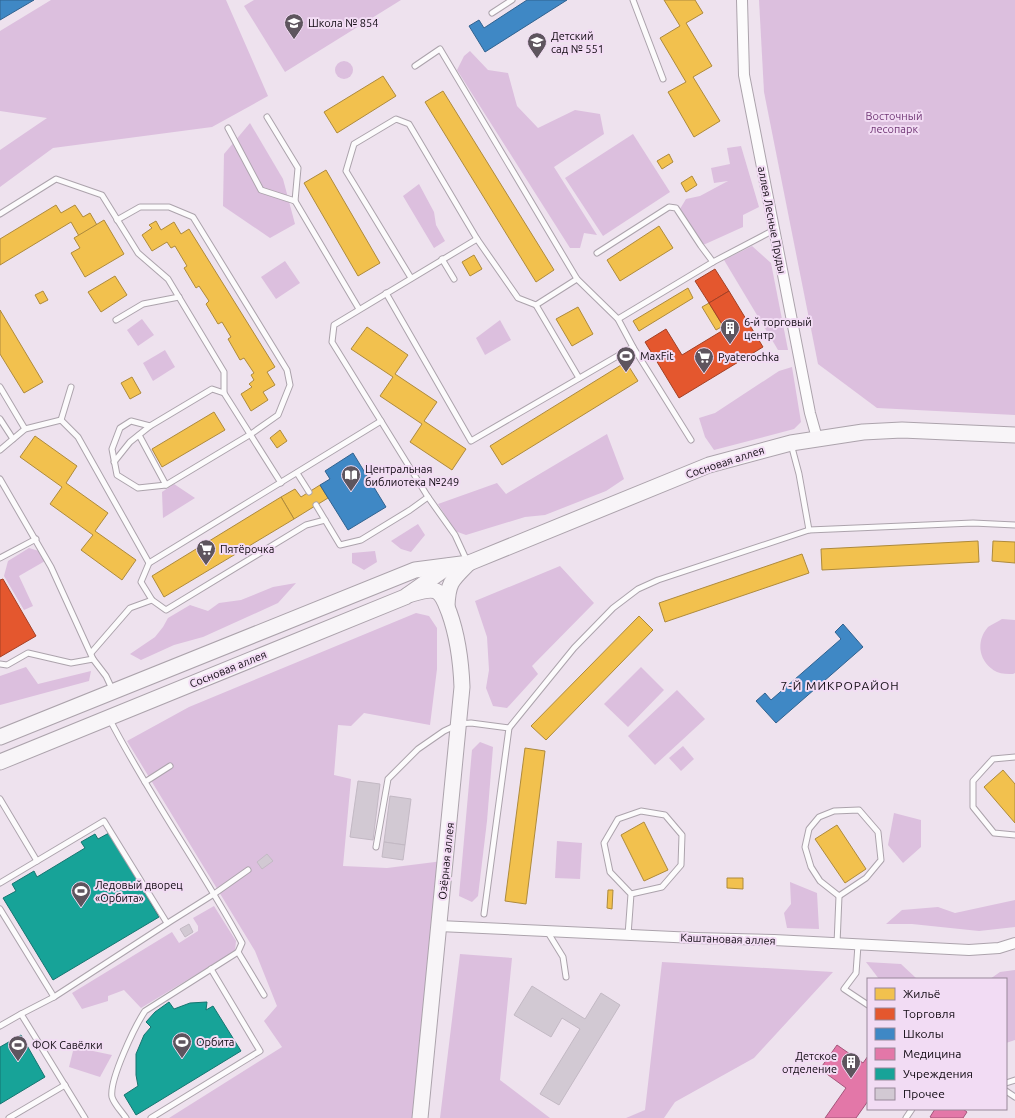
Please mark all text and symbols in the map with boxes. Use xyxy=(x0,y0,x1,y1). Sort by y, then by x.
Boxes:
school or university icon: Школа № 854 xyxy=(283,12,305,40)
place label: Школа № 854 xyxy=(308,17,378,29)
place label: Детский сад № 551 xyxy=(551,30,604,55)
school or university icon: Детский сад № 551 xyxy=(526,31,548,59)
park label: Восточный лесопарк xyxy=(866,110,922,135)
street label: аллея Лесные Пруды xyxy=(756,165,788,275)
place label: 6-й торговый центр xyxy=(744,316,812,341)
building icon: 6-й торговый центр xyxy=(719,317,741,345)
sports icon: MaxFit xyxy=(615,345,637,373)
supermarket icon: Pyaterochka xyxy=(693,346,715,374)
place label: MaxFit xyxy=(640,350,674,362)
place label: Pyaterochka xyxy=(718,351,779,363)
street label: Сосновая аллея xyxy=(684,444,766,480)
place label: Центральная библиотека №249 xyxy=(365,463,459,488)
library icon: Центральная библиотека №249 xyxy=(340,464,362,492)
supermarket icon: Пятёрочка xyxy=(195,538,217,566)
place label: Пятёрочка xyxy=(220,543,274,555)
street label: Сосновая аллея xyxy=(188,648,268,690)
district label: 7-Й МИКРОРАЙОН xyxy=(780,679,900,692)
street label: Озёрная аллея xyxy=(436,822,456,900)
place label: Ледовый дворец «Орбита» xyxy=(95,879,183,904)
sports icon: Ледовый дворец «Орбита» xyxy=(70,880,92,908)
street label: Каштановая аллея xyxy=(680,931,776,947)
legend xyxy=(867,978,1007,1110)
text: Жильё xyxy=(903,987,940,1000)
text: Торговля xyxy=(903,1007,955,1020)
text: Школы xyxy=(903,1027,944,1040)
sports icon: Орбита xyxy=(171,1031,193,1059)
sports icon: ФОК Савёлки xyxy=(7,1034,29,1062)
place label: Орбита xyxy=(196,1036,234,1048)
place label: ФОК Савёлки xyxy=(32,1039,102,1051)
text: Медицина xyxy=(903,1047,961,1060)
place label: Детское отделение xyxy=(782,1050,837,1075)
building icon: Детское отделение xyxy=(840,1051,862,1079)
text: Учреждения xyxy=(903,1067,973,1080)
text: Прочее xyxy=(903,1087,945,1100)

